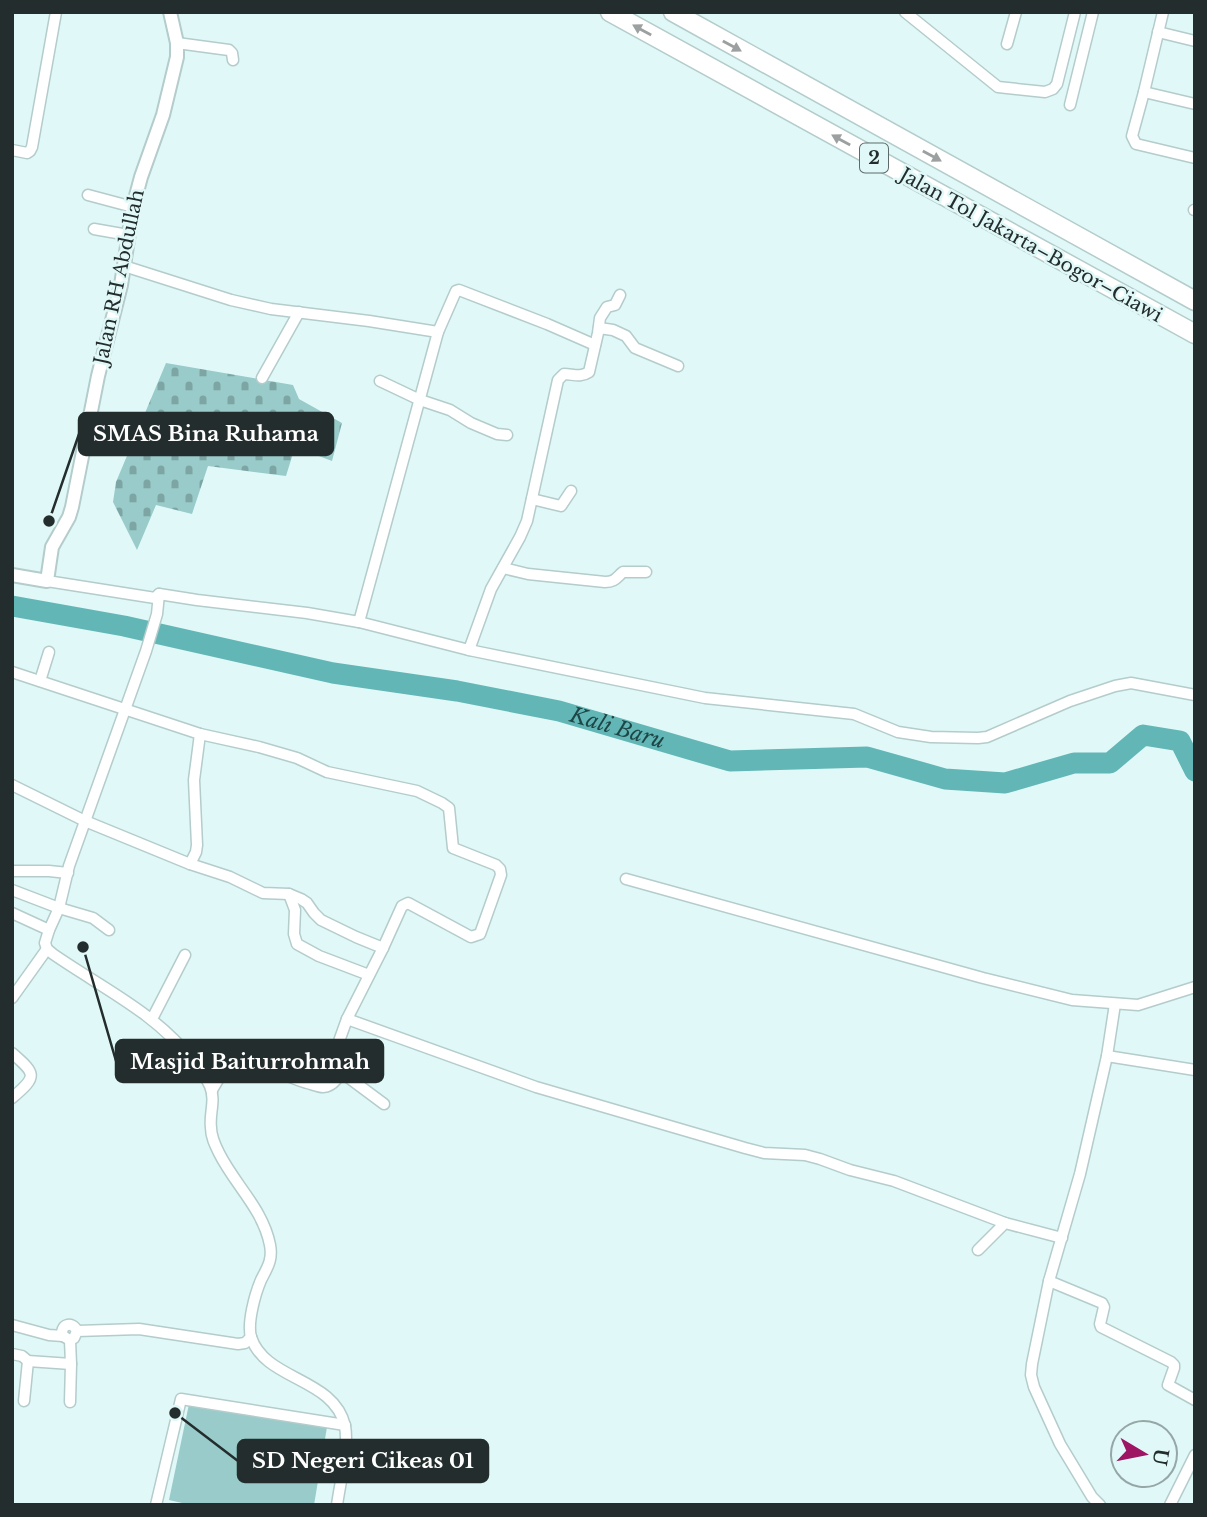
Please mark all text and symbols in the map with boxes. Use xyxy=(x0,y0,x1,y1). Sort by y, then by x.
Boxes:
one-way arrow xyxy=(632,24,652,36)
one-way arrow xyxy=(723,40,742,52)
one-way arrow xyxy=(832,134,851,146)
road number: 2 xyxy=(860,144,888,173)
one-way arrow xyxy=(922,150,941,162)
street label: Jalan Tol Jakarta–Bogor–Ciawi xyxy=(893,162,1167,327)
street label: Jalan RH Abdullah xyxy=(89,187,149,370)
callout: SMAS Bina Ruhama xyxy=(79,413,333,455)
text: SMAS Bina Ruhama xyxy=(93,421,319,447)
water label: Kali Baru xyxy=(566,702,668,754)
callout: Masjid Baiturrohmah xyxy=(116,1040,383,1082)
text: Masjid Baiturrohmah xyxy=(130,1049,370,1075)
north arrow xyxy=(1109,1419,1179,1489)
callout: SD Negeri Cikeas 01 xyxy=(238,1440,488,1482)
text: U xyxy=(1147,1447,1173,1467)
text: SD Negeri Cikeas 01 xyxy=(252,1448,474,1474)

